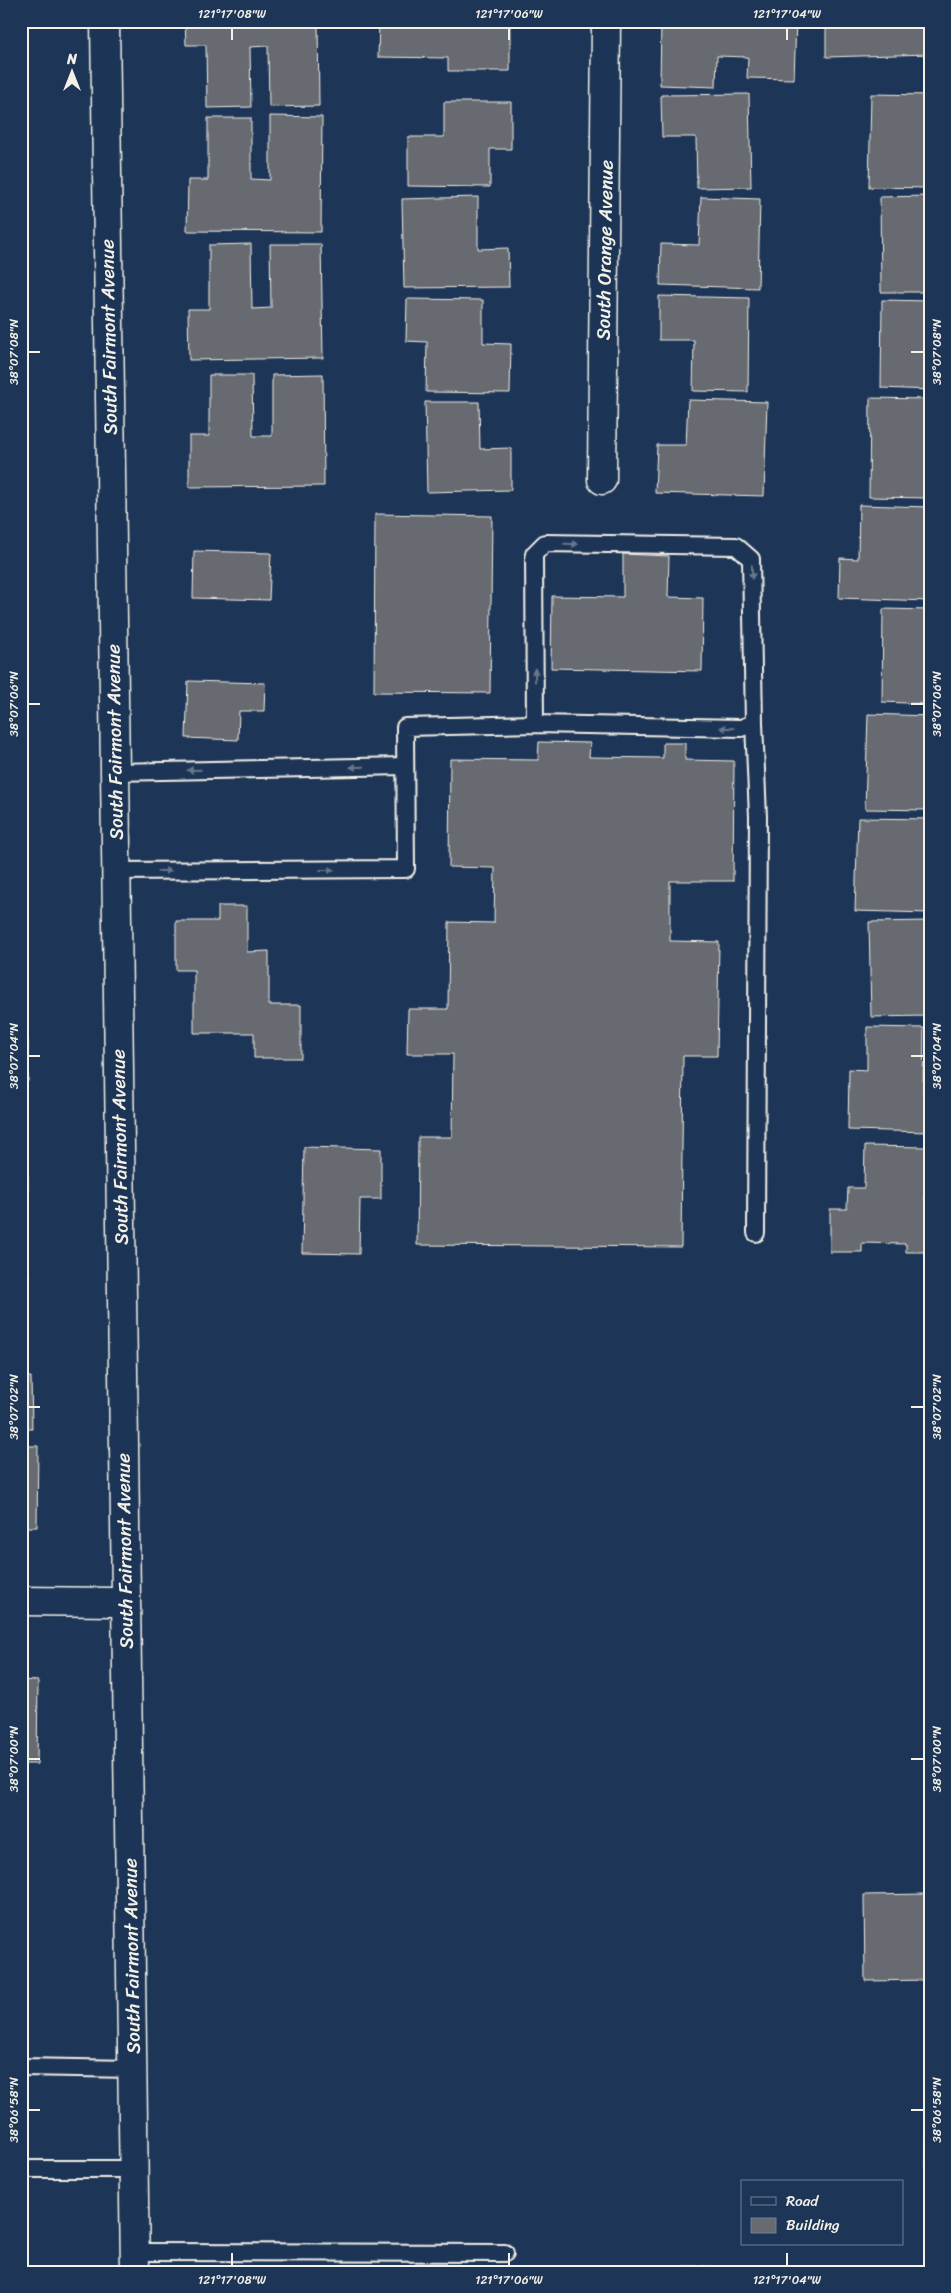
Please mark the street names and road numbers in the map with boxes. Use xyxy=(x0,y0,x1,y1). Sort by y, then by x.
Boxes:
street label: South Orange Avenue xyxy=(586,159,623,340)
street label: South Fairmont Avenue xyxy=(90,239,127,435)
street label: South Fairmont Avenue xyxy=(96,644,133,840)
street label: South Fairmont Avenue xyxy=(101,1049,138,1245)
street label: South Fairmont Avenue xyxy=(106,1453,143,1649)
street label: South Fairmont Avenue xyxy=(113,1858,150,2054)

